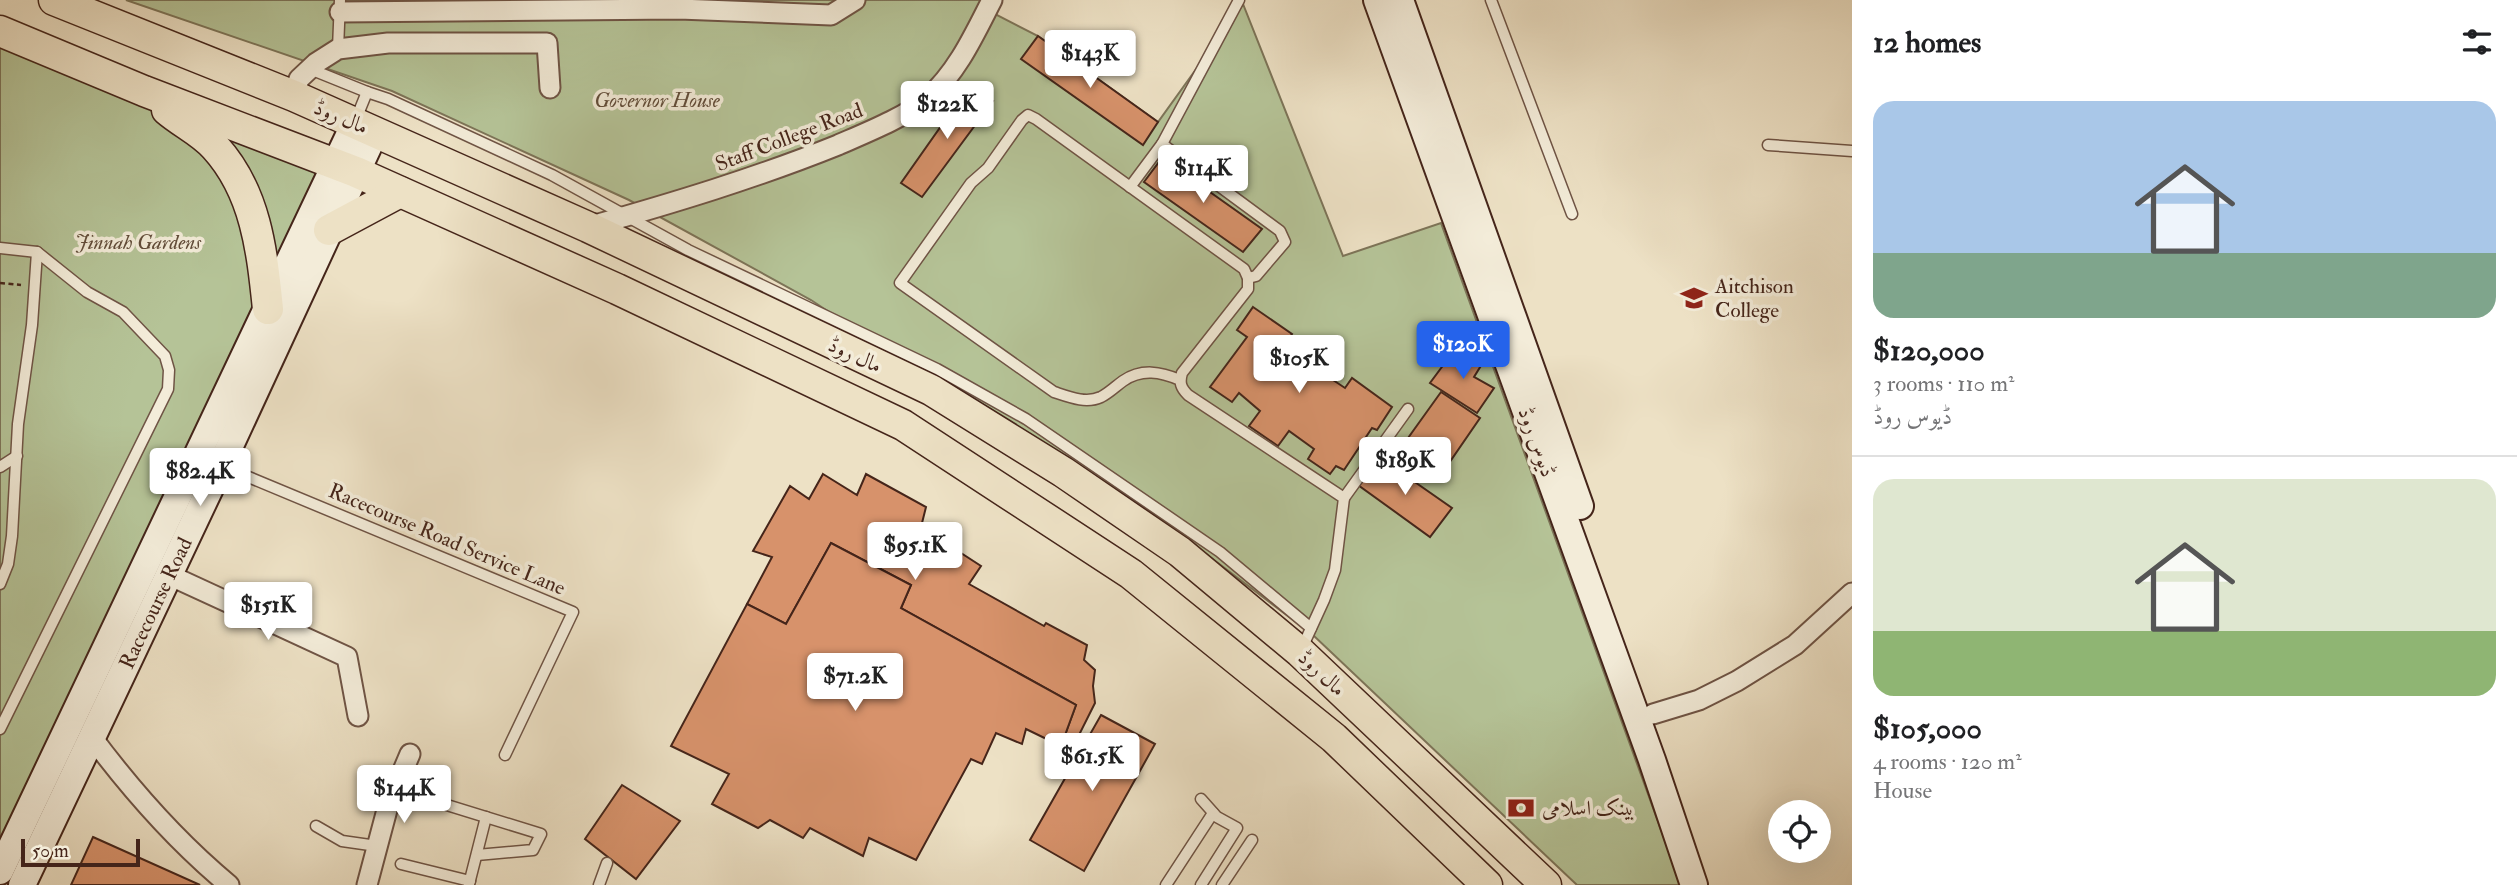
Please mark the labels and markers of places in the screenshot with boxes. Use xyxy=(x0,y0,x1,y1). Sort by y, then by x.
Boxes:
pin: $143K xyxy=(1041,31,1139,90)
pin: $122K xyxy=(898,82,996,141)
pin: $114K xyxy=(1154,146,1252,205)
place label: Aitchison College xyxy=(1714,273,1794,324)
school or university icon: Aitchison College xyxy=(1679,283,1709,313)
pin: $120K xyxy=(1414,322,1512,381)
pin: $105K xyxy=(1250,336,1348,395)
pin: $189K xyxy=(1356,438,1454,497)
pin: $82.4K xyxy=(143,448,257,508)
pin: $95.1K xyxy=(858,522,972,582)
pin: $151K xyxy=(219,582,317,642)
pin: $71.2K xyxy=(798,654,912,713)
pin: $61.5K xyxy=(1035,734,1149,793)
pin: $144K xyxy=(355,766,453,825)
bank icon: بینک اسلامی xyxy=(1506,793,1536,823)
place label: بینک اسلامی xyxy=(1542,795,1634,822)

